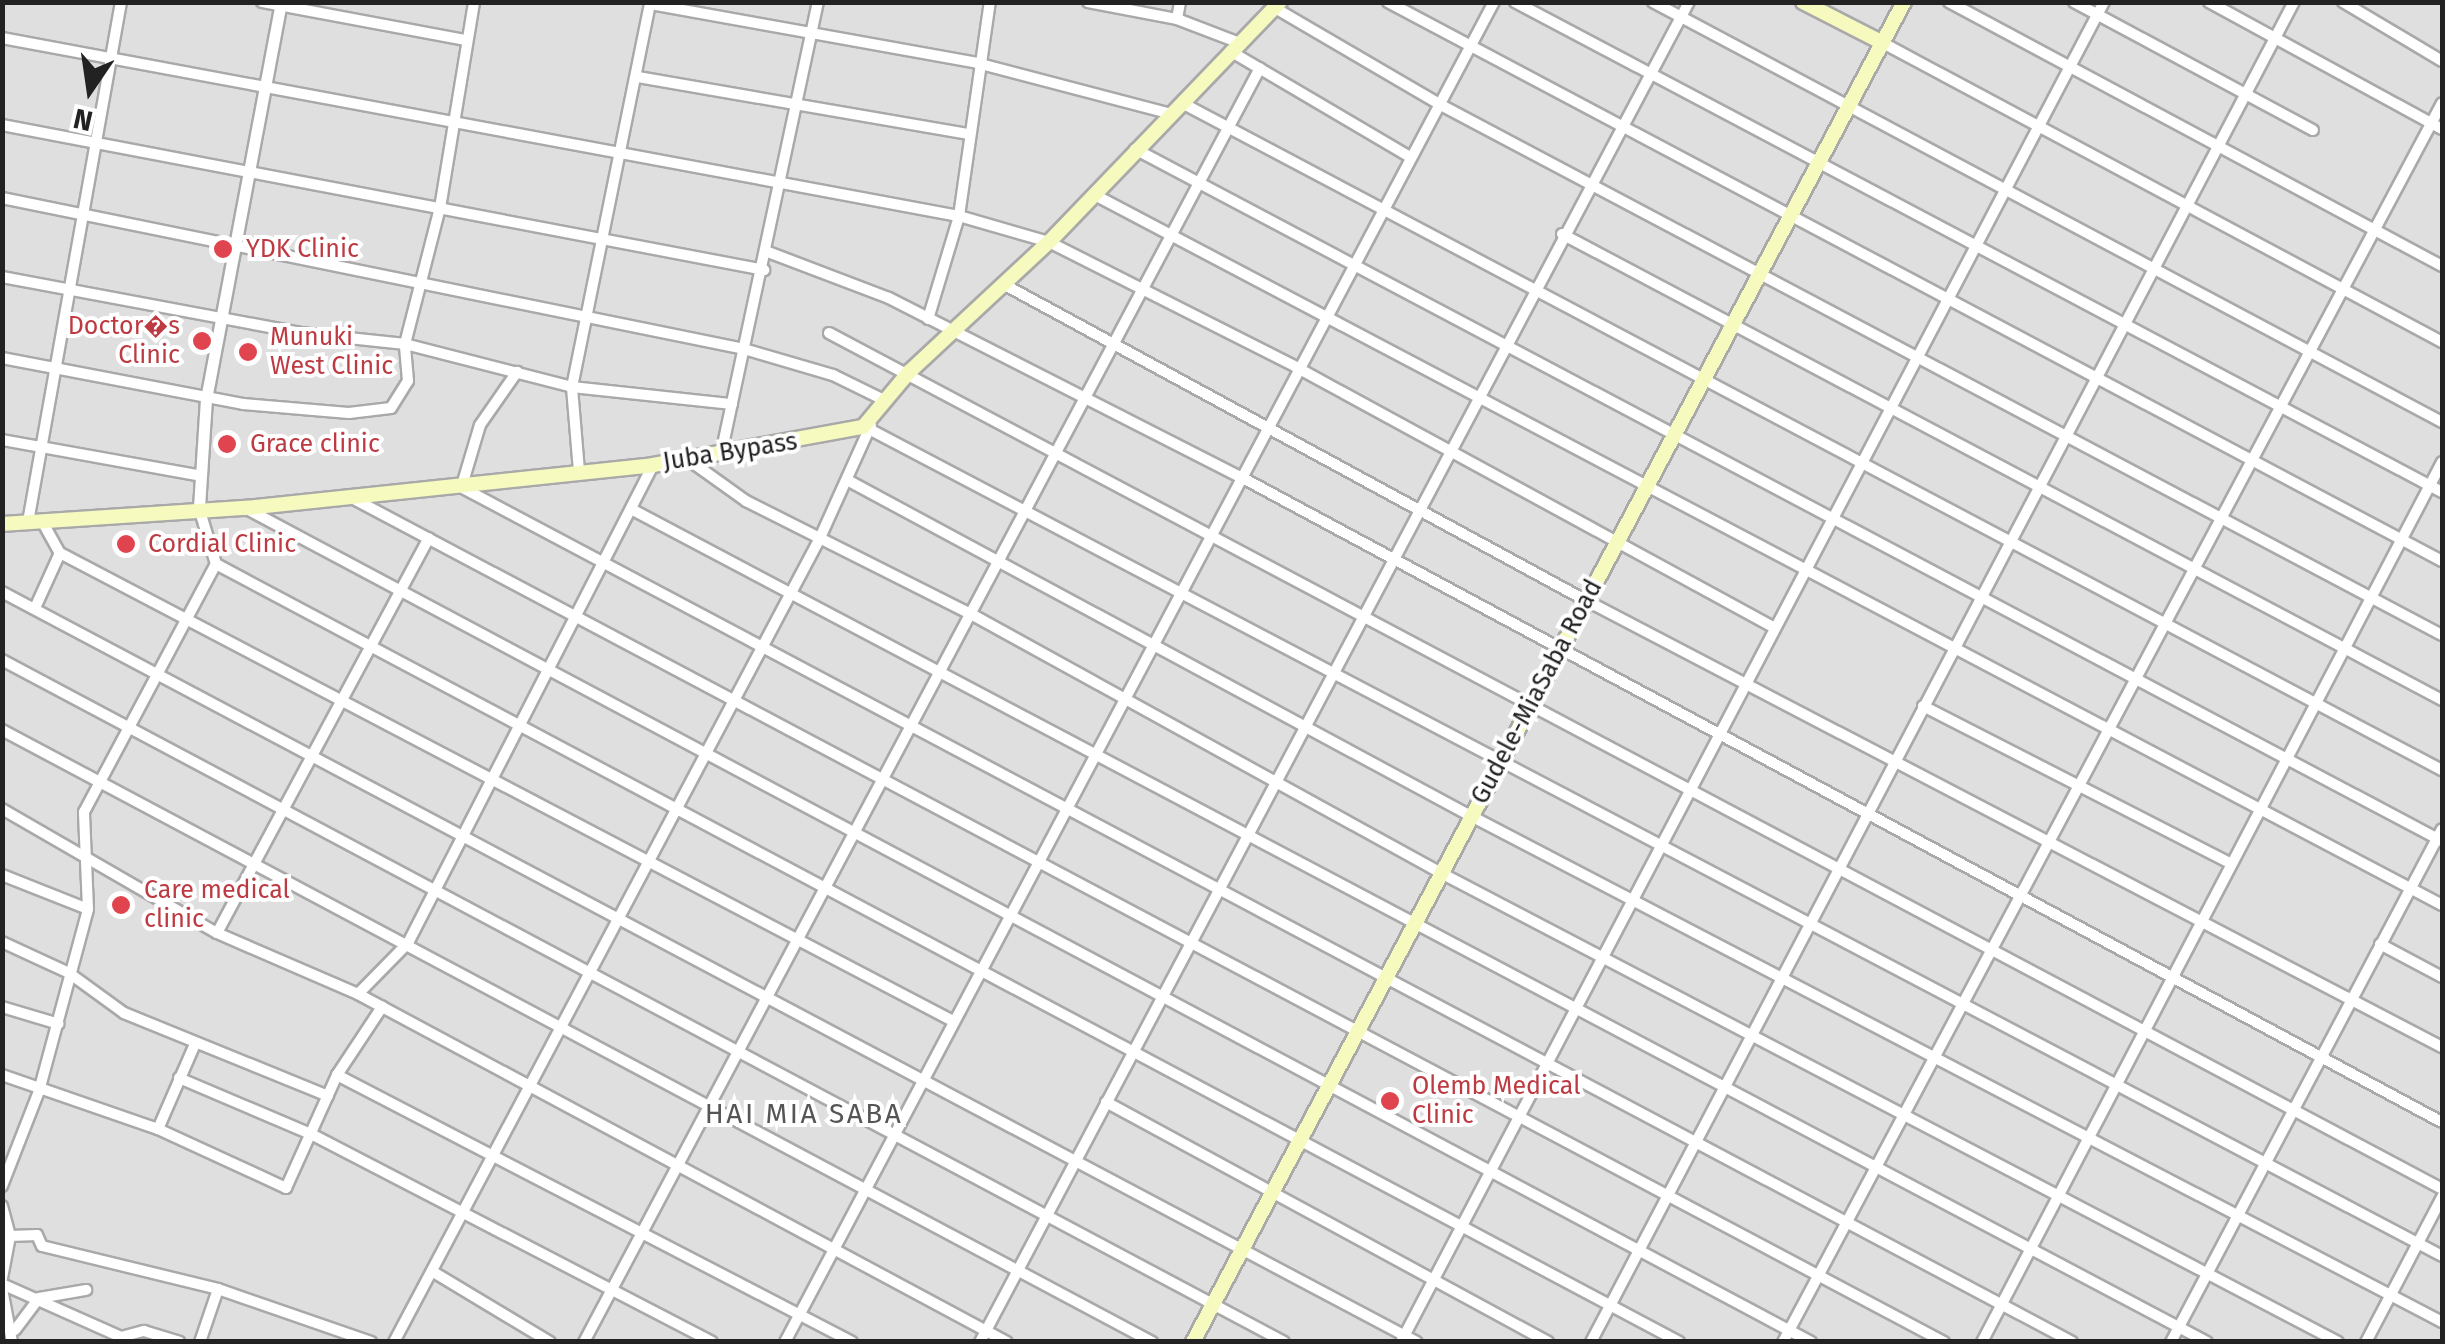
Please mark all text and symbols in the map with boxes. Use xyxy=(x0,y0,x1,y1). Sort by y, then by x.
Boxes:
north arrow xyxy=(40,40,140,140)
text: N xyxy=(70,102,96,138)
place label: YDK Clinic xyxy=(246,234,359,264)
marker: YDK Clinic xyxy=(210,236,236,262)
place label: Doctor�s Clinic xyxy=(68,312,180,371)
place label: Munuki West Clinic xyxy=(270,323,393,382)
marker: Doctor�s Clinic xyxy=(189,328,215,354)
marker: Munuki West Clinic xyxy=(235,339,261,365)
street label: Juba Bypass xyxy=(661,427,799,477)
place label: Grace clinic xyxy=(250,429,380,459)
marker: Grace clinic xyxy=(214,431,240,457)
place label: Cordial Clinic xyxy=(148,529,296,559)
marker: Cordial Clinic xyxy=(113,531,139,557)
street label: Gudele-MiaSaba Road xyxy=(1465,575,1609,809)
place label: Care medical clinic xyxy=(144,876,290,935)
marker: Care medical clinic xyxy=(108,892,134,918)
place label: Olemb Medical Clinic xyxy=(1412,1072,1580,1131)
marker: Olemb Medical Clinic xyxy=(1377,1088,1403,1114)
district label: HAI MIA SABA xyxy=(705,1097,903,1131)

